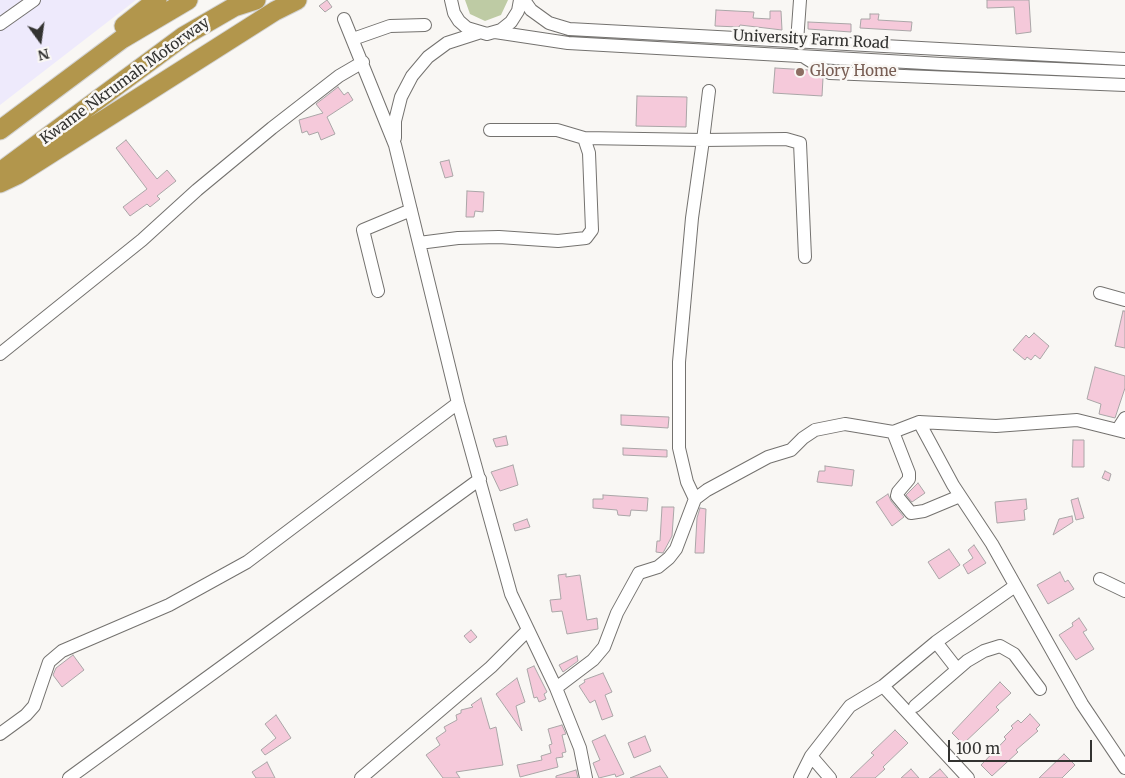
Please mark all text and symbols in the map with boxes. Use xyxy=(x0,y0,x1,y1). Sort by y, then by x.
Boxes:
street label: Kwame Nkrumah Motorway xyxy=(37,14,213,148)
north arrow xyxy=(15,15,65,65)
street label: University Farm Road xyxy=(732,27,890,53)
place label: Glory Home xyxy=(810,63,897,81)
marker: Glory Home xyxy=(794,66,806,78)
scale bar xyxy=(950,730,1094,762)
text: 100 m xyxy=(956,739,1000,758)

